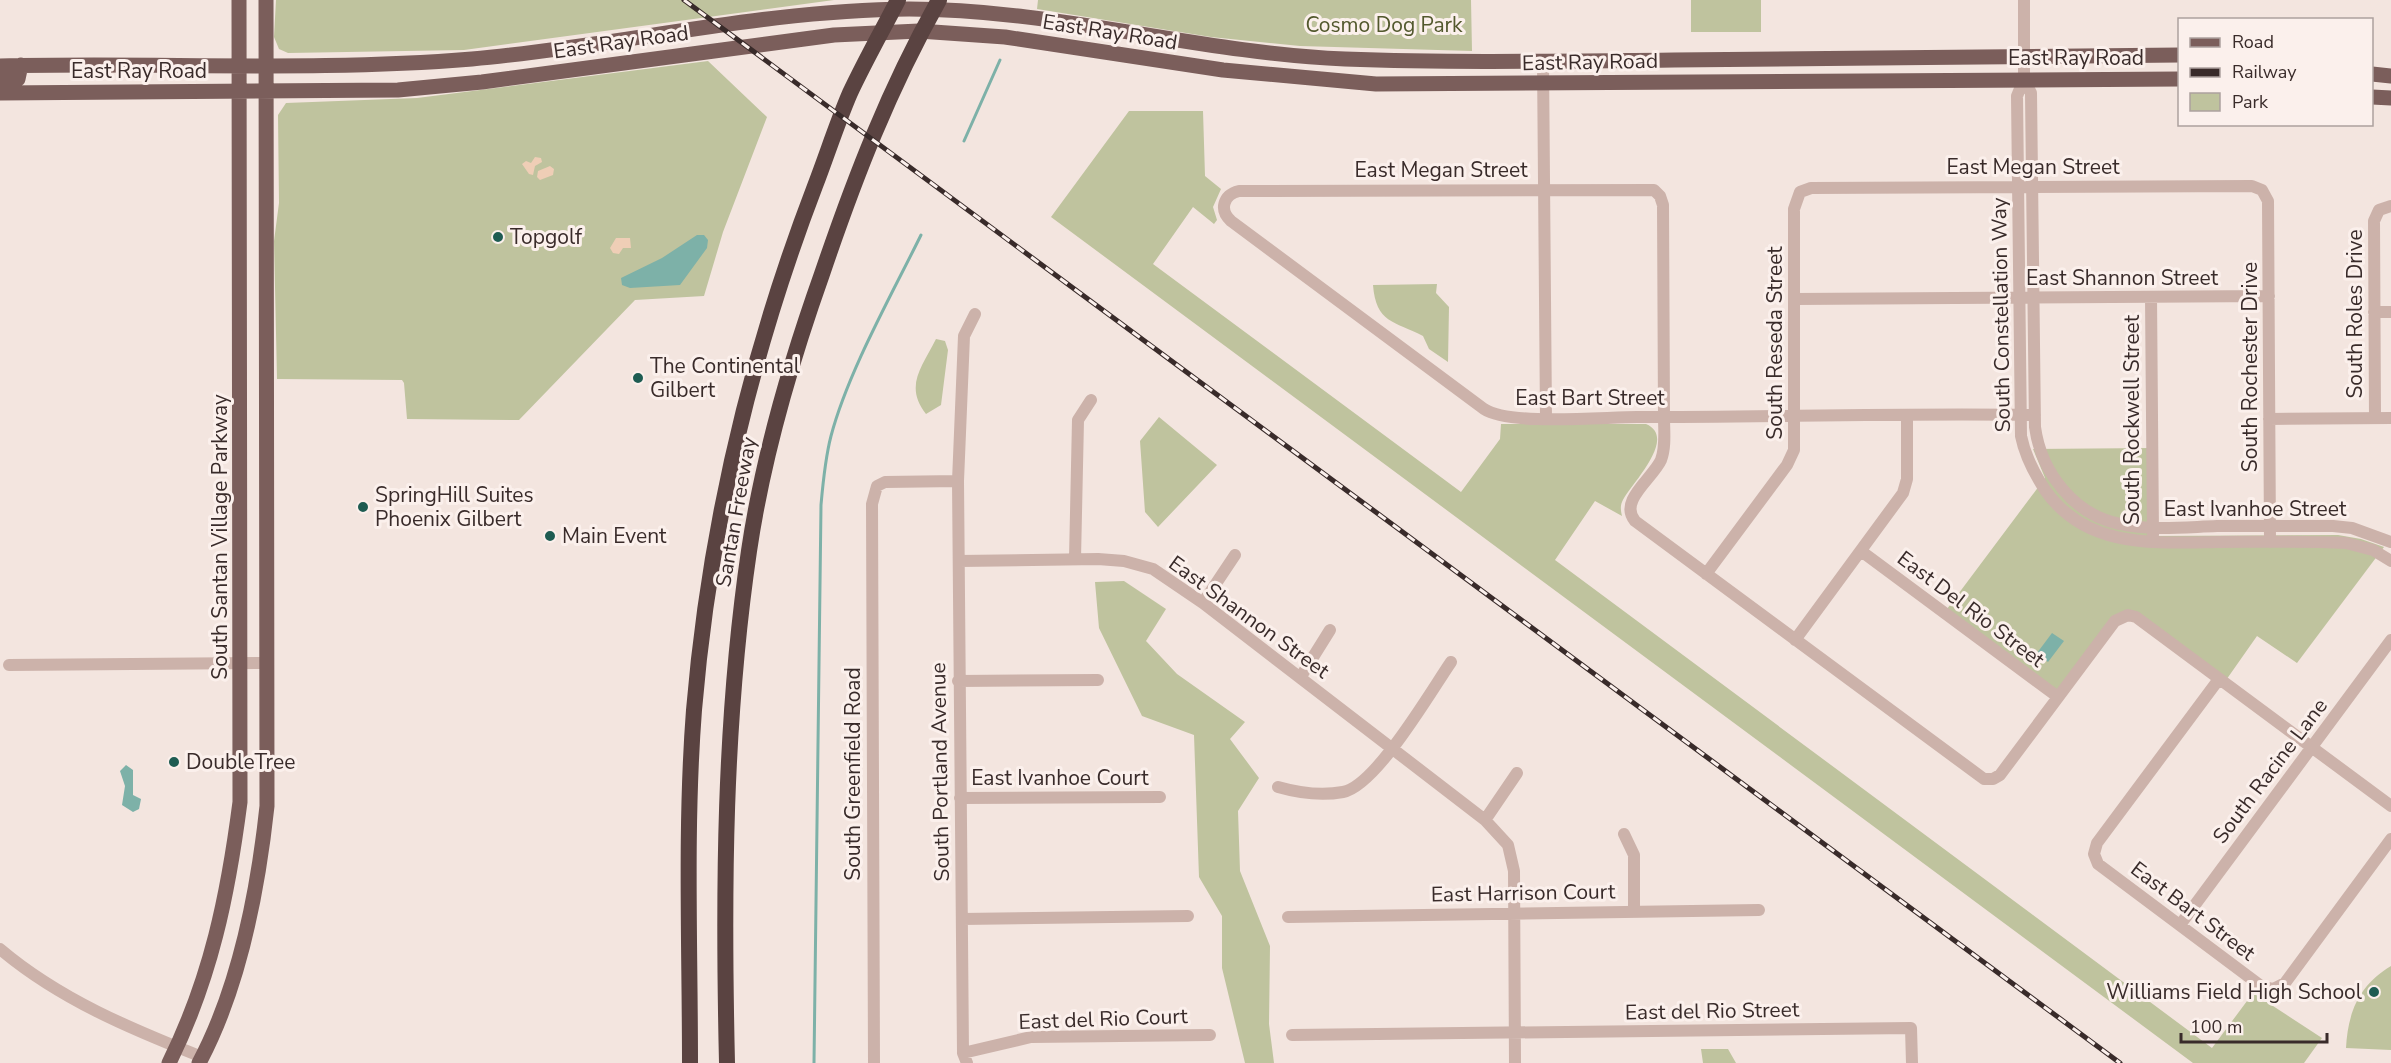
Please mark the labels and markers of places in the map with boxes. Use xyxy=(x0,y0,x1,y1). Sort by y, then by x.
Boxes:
place label: Topgolf xyxy=(510,223,583,251)
marker: Topgolf xyxy=(491,230,505,244)
place label: The Continental Gilbert xyxy=(650,352,801,404)
marker: The Continental Gilbert xyxy=(631,371,645,385)
place label: SpringHill Suites Phoenix Gilbert xyxy=(375,481,534,533)
marker: SpringHill Suites Phoenix Gilbert xyxy=(356,500,370,514)
place label: Main Event xyxy=(562,522,667,550)
marker: Main Event xyxy=(543,529,557,543)
place label: DoubleTree xyxy=(186,748,295,776)
marker: DoubleTree xyxy=(167,755,181,769)
place label: Williams Field High School xyxy=(2106,978,2363,1006)
marker: Williams Field High School xyxy=(2367,985,2381,999)

